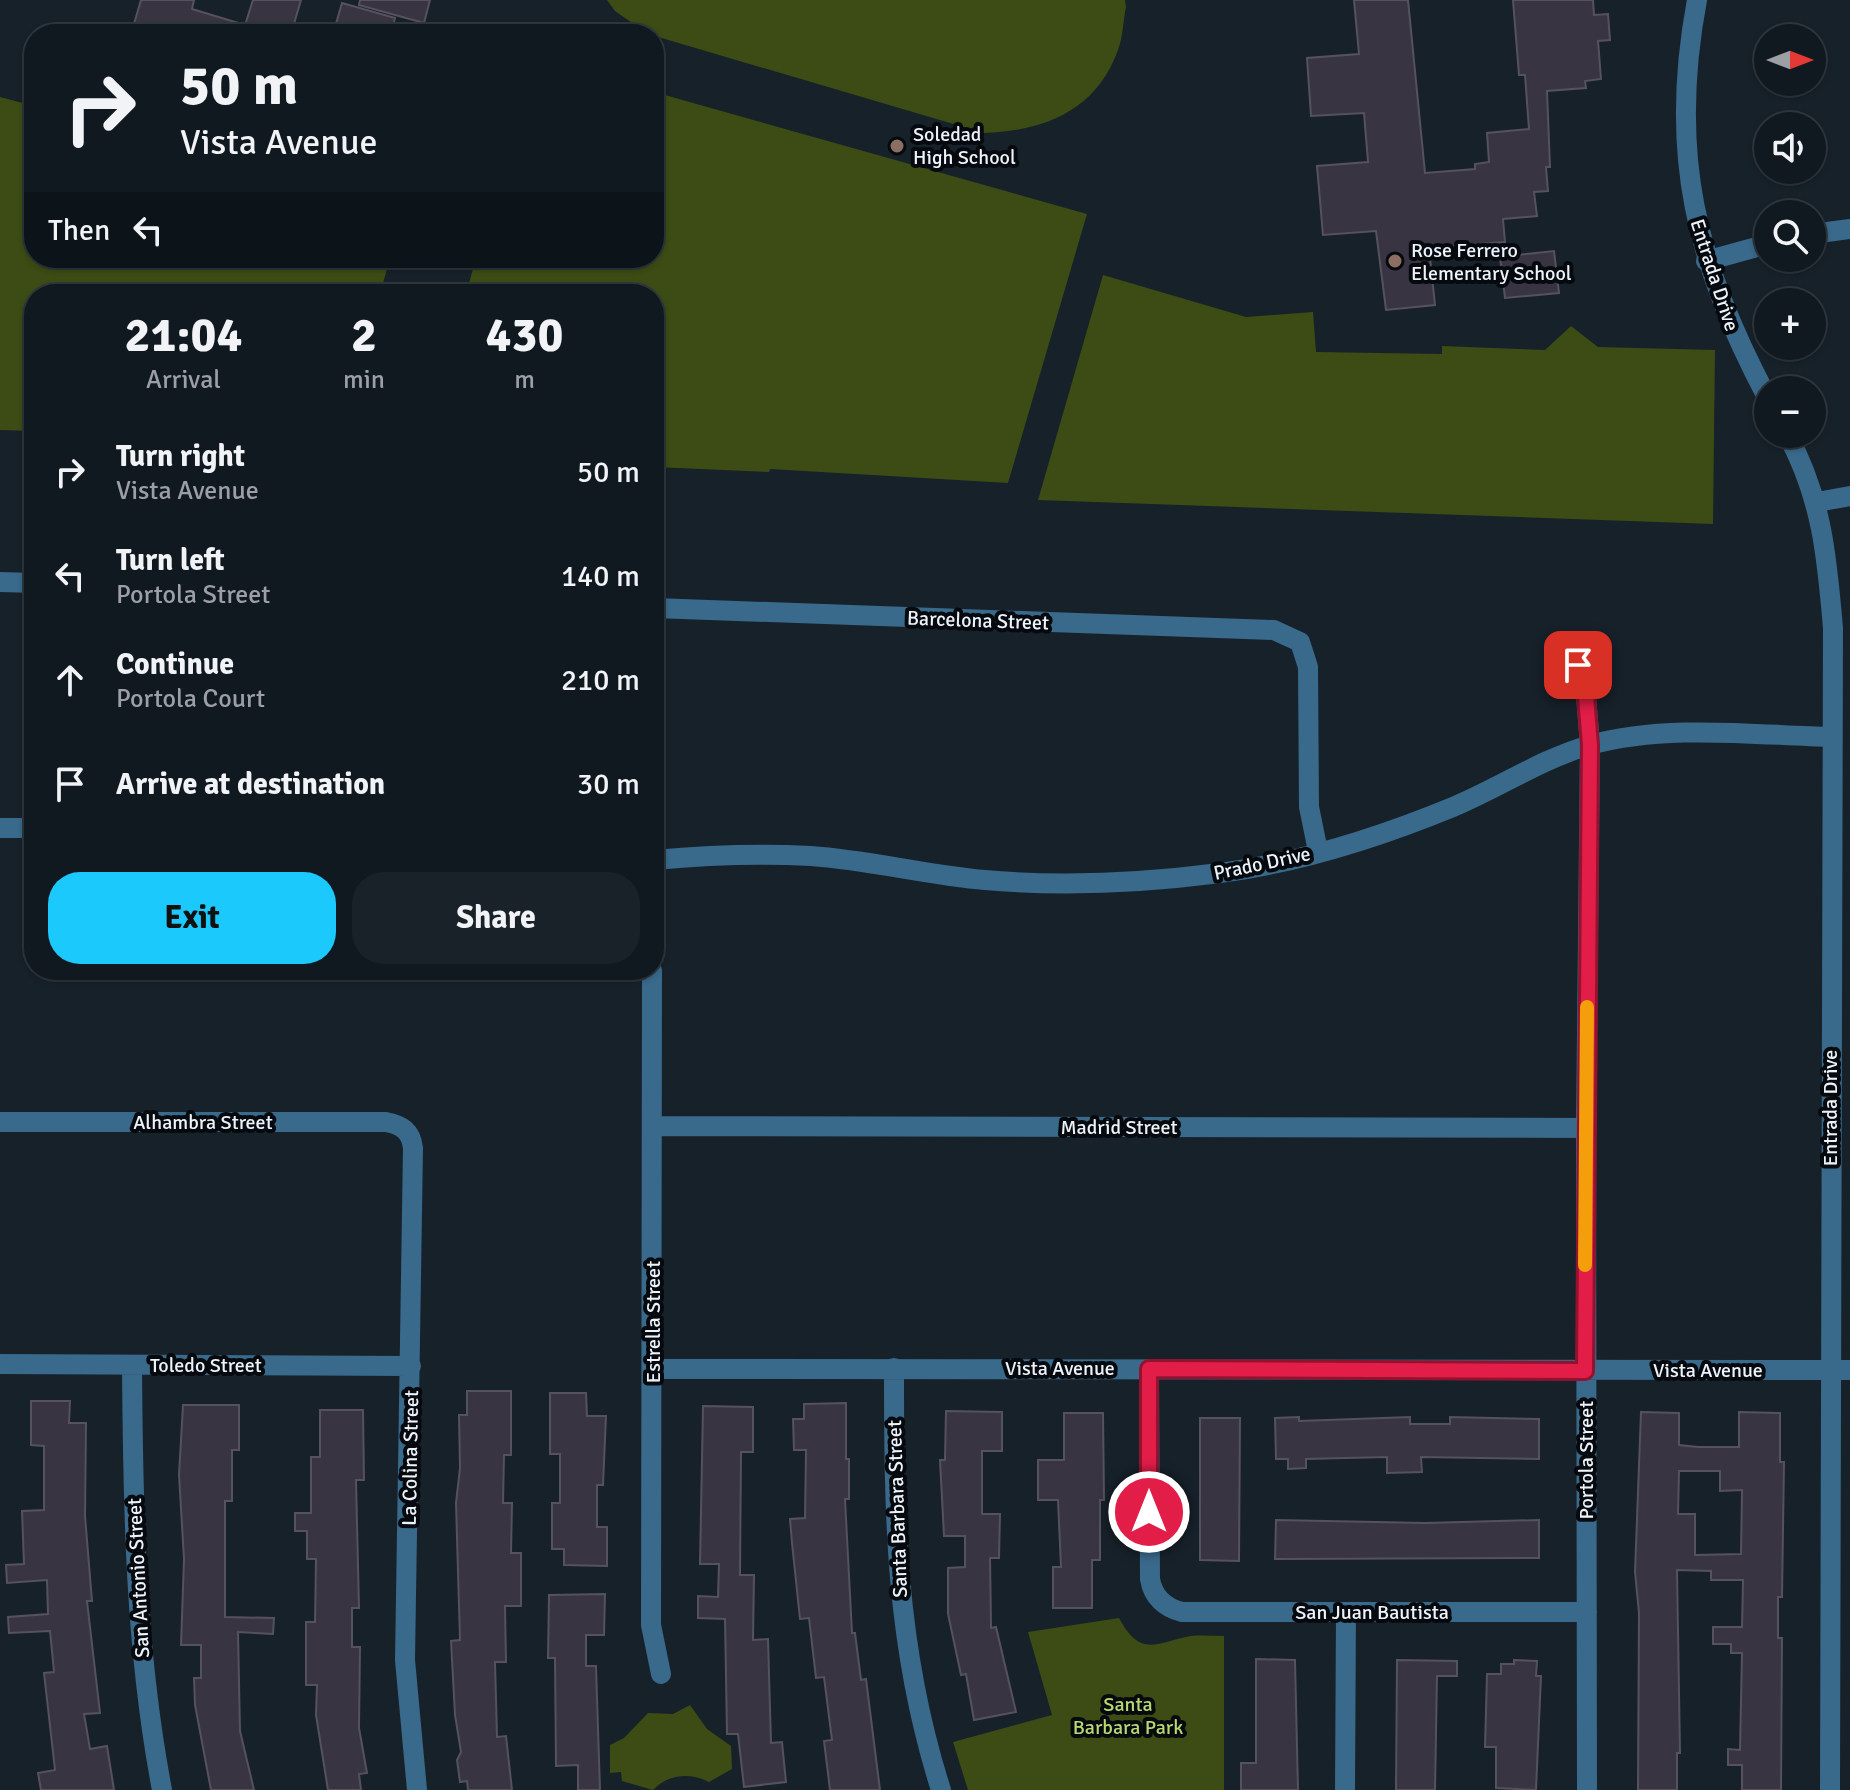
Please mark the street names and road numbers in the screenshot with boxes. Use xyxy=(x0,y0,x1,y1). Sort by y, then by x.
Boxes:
street label: Entrada Drive xyxy=(1685,216,1744,334)
street label: Barcelona Street xyxy=(907,606,1049,635)
street label: Prado Drive xyxy=(1211,841,1313,886)
street label: Entrada Drive xyxy=(1818,1050,1843,1166)
street label: Alhambra Street xyxy=(133,1110,273,1135)
street label: Madrid Street xyxy=(1060,1115,1178,1140)
street label: Estrella Street xyxy=(641,1261,666,1383)
street label: Toledo Street xyxy=(150,1353,262,1378)
street label: Vista Avenue xyxy=(1005,1356,1115,1381)
street label: Vista Avenue xyxy=(1653,1358,1763,1383)
street label: La Colina Street xyxy=(397,1390,424,1526)
street label: Portola Street xyxy=(1574,1401,1599,1519)
street label: Santa Barbara Street xyxy=(882,1420,913,1598)
street label: San Antonio Street xyxy=(122,1497,155,1659)
street label: San Juan Bautista xyxy=(1295,1600,1449,1625)

